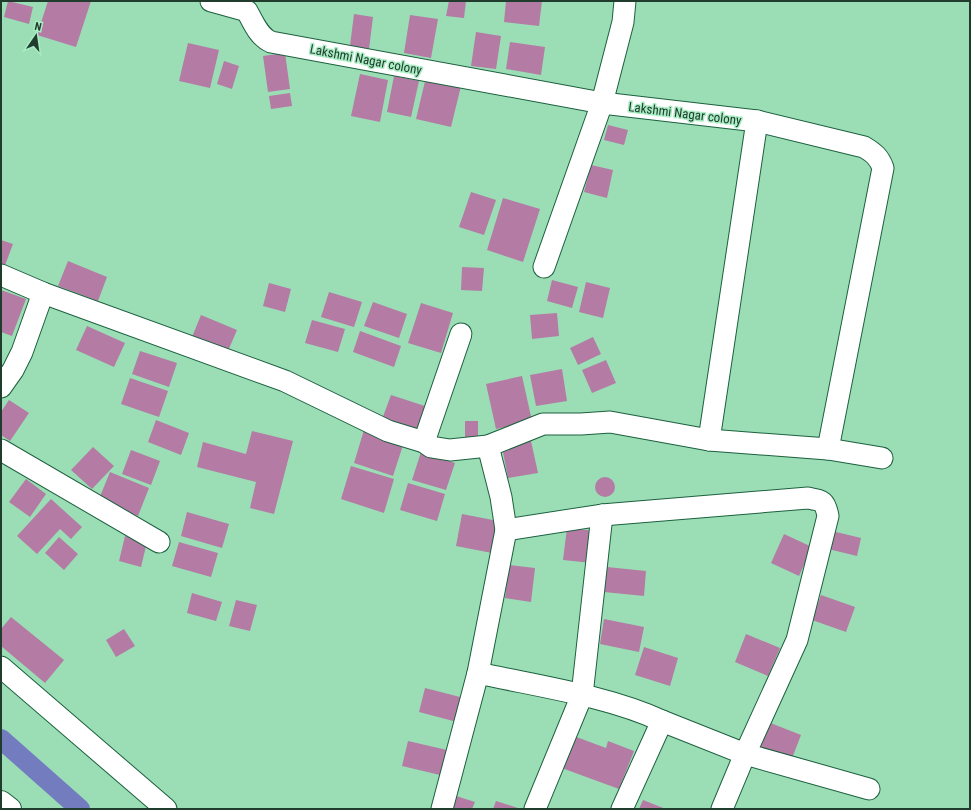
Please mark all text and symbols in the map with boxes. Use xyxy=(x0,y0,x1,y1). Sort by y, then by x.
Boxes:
north arrow xyxy=(16,16,56,56)
text: N xyxy=(33,20,43,34)
street label: Lakshmi Nagar colony xyxy=(309,41,424,78)
street label: Lakshmi Nagar colony xyxy=(628,99,743,128)

